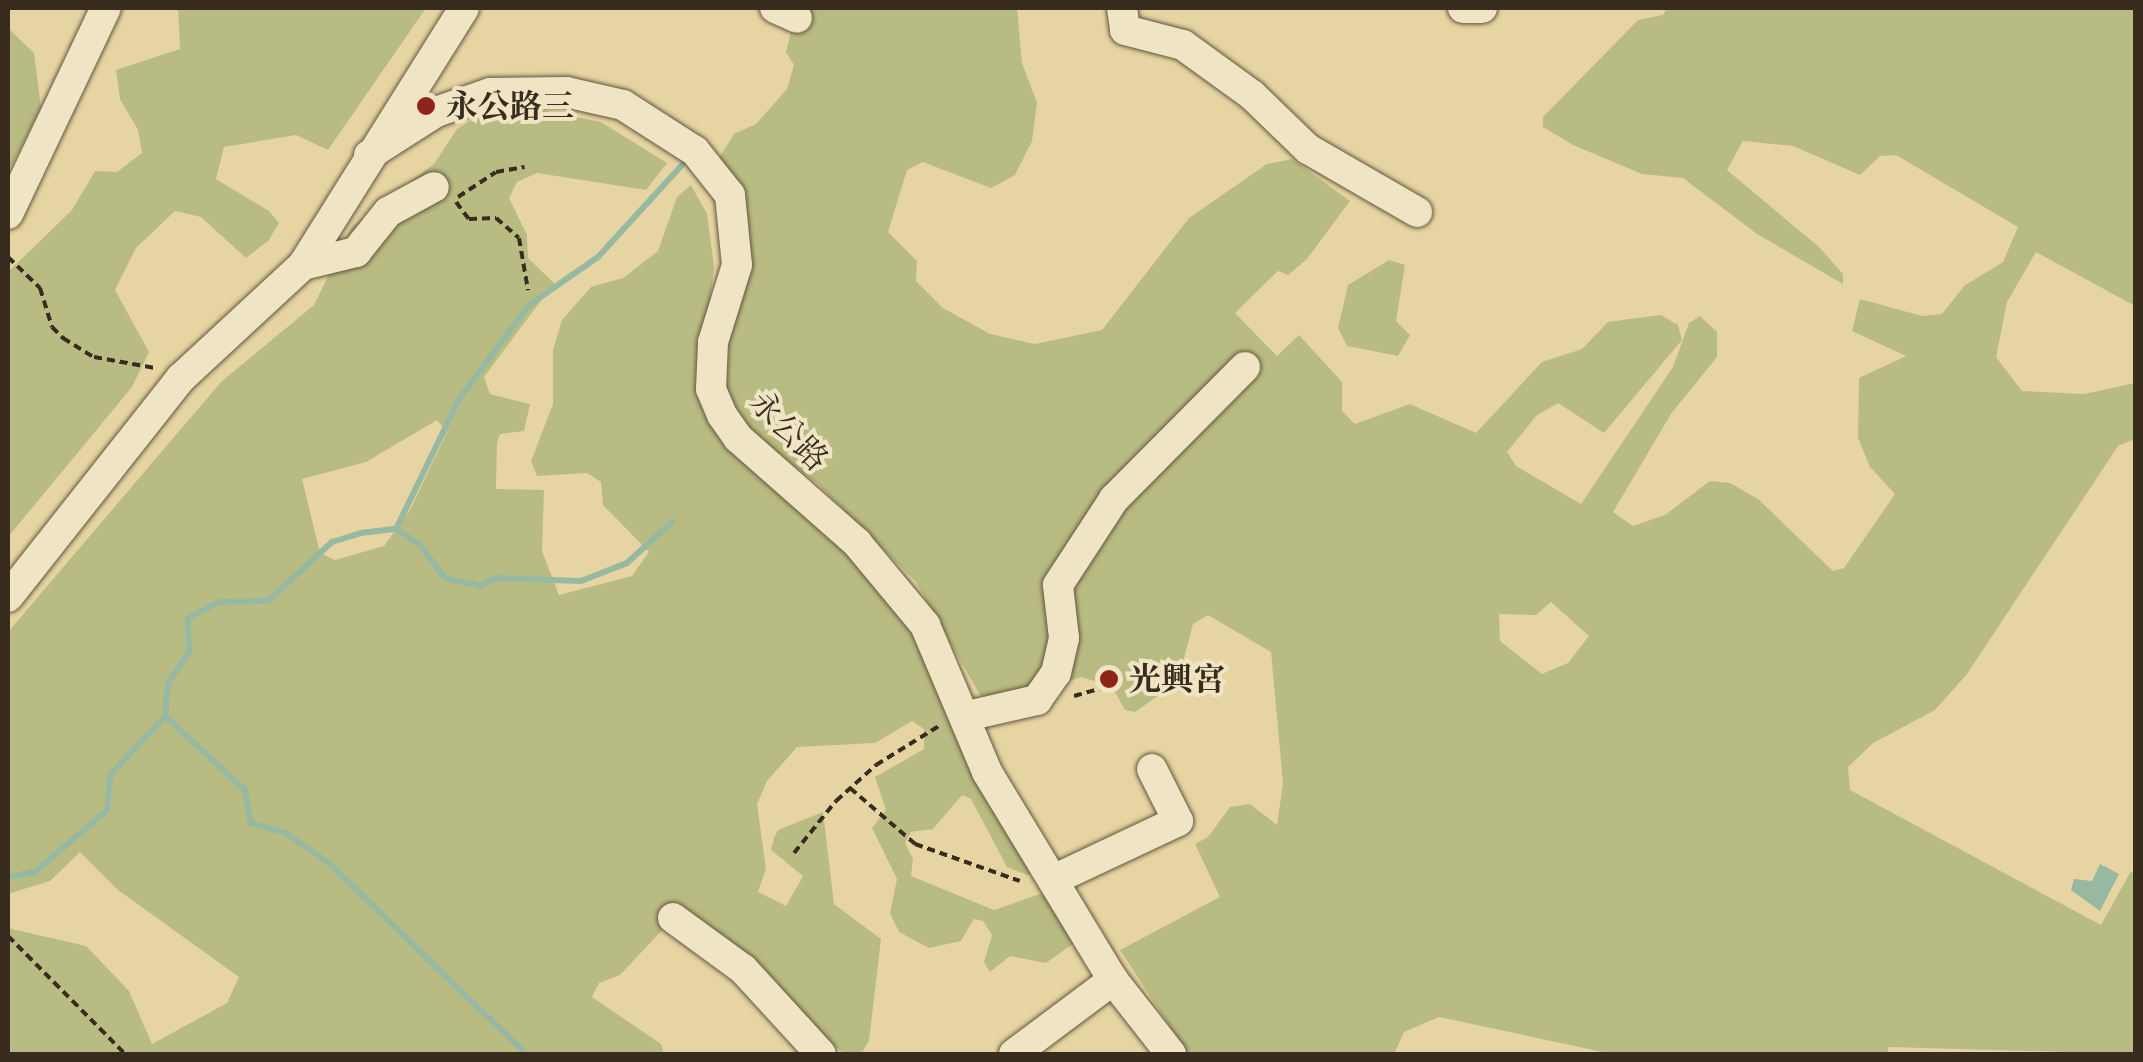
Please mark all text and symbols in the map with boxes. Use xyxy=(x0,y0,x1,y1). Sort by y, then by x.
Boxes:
place label: 永公路三 xyxy=(446,87,574,125)
marker: 永公路三 xyxy=(415,95,437,117)
street label: 永公路 xyxy=(742,383,836,479)
place label: 光興宮 xyxy=(1129,660,1225,698)
marker: 光興宮 xyxy=(1098,668,1120,690)

